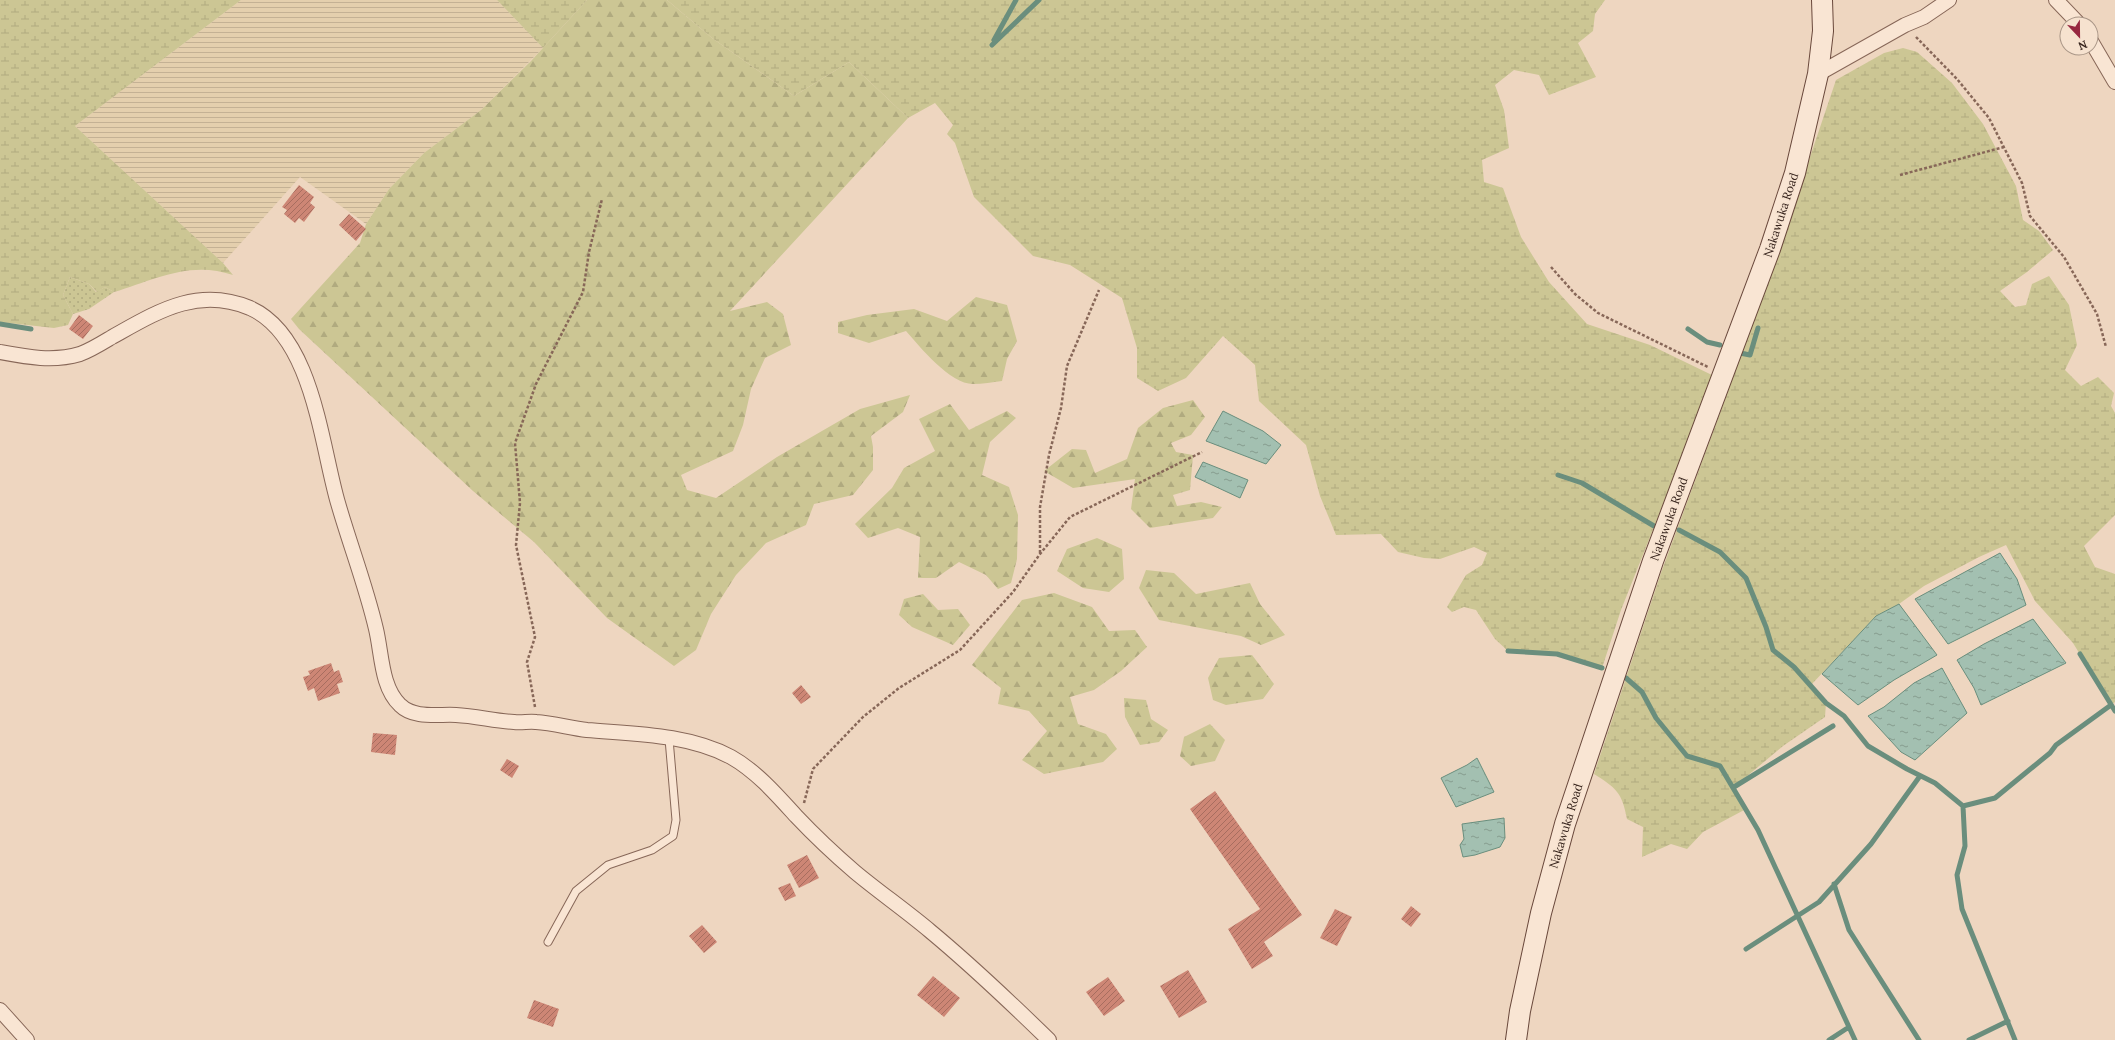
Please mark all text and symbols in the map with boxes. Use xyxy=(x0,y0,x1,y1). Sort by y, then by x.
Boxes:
north arrow xyxy=(2059,16,2099,56)
text: N xyxy=(2076,37,2089,54)
street label: Nakawuka Road xyxy=(1760,171,1801,259)
street label: Nakawuka Road xyxy=(1646,475,1691,563)
street label: Nakawuka Road xyxy=(1545,782,1586,870)

